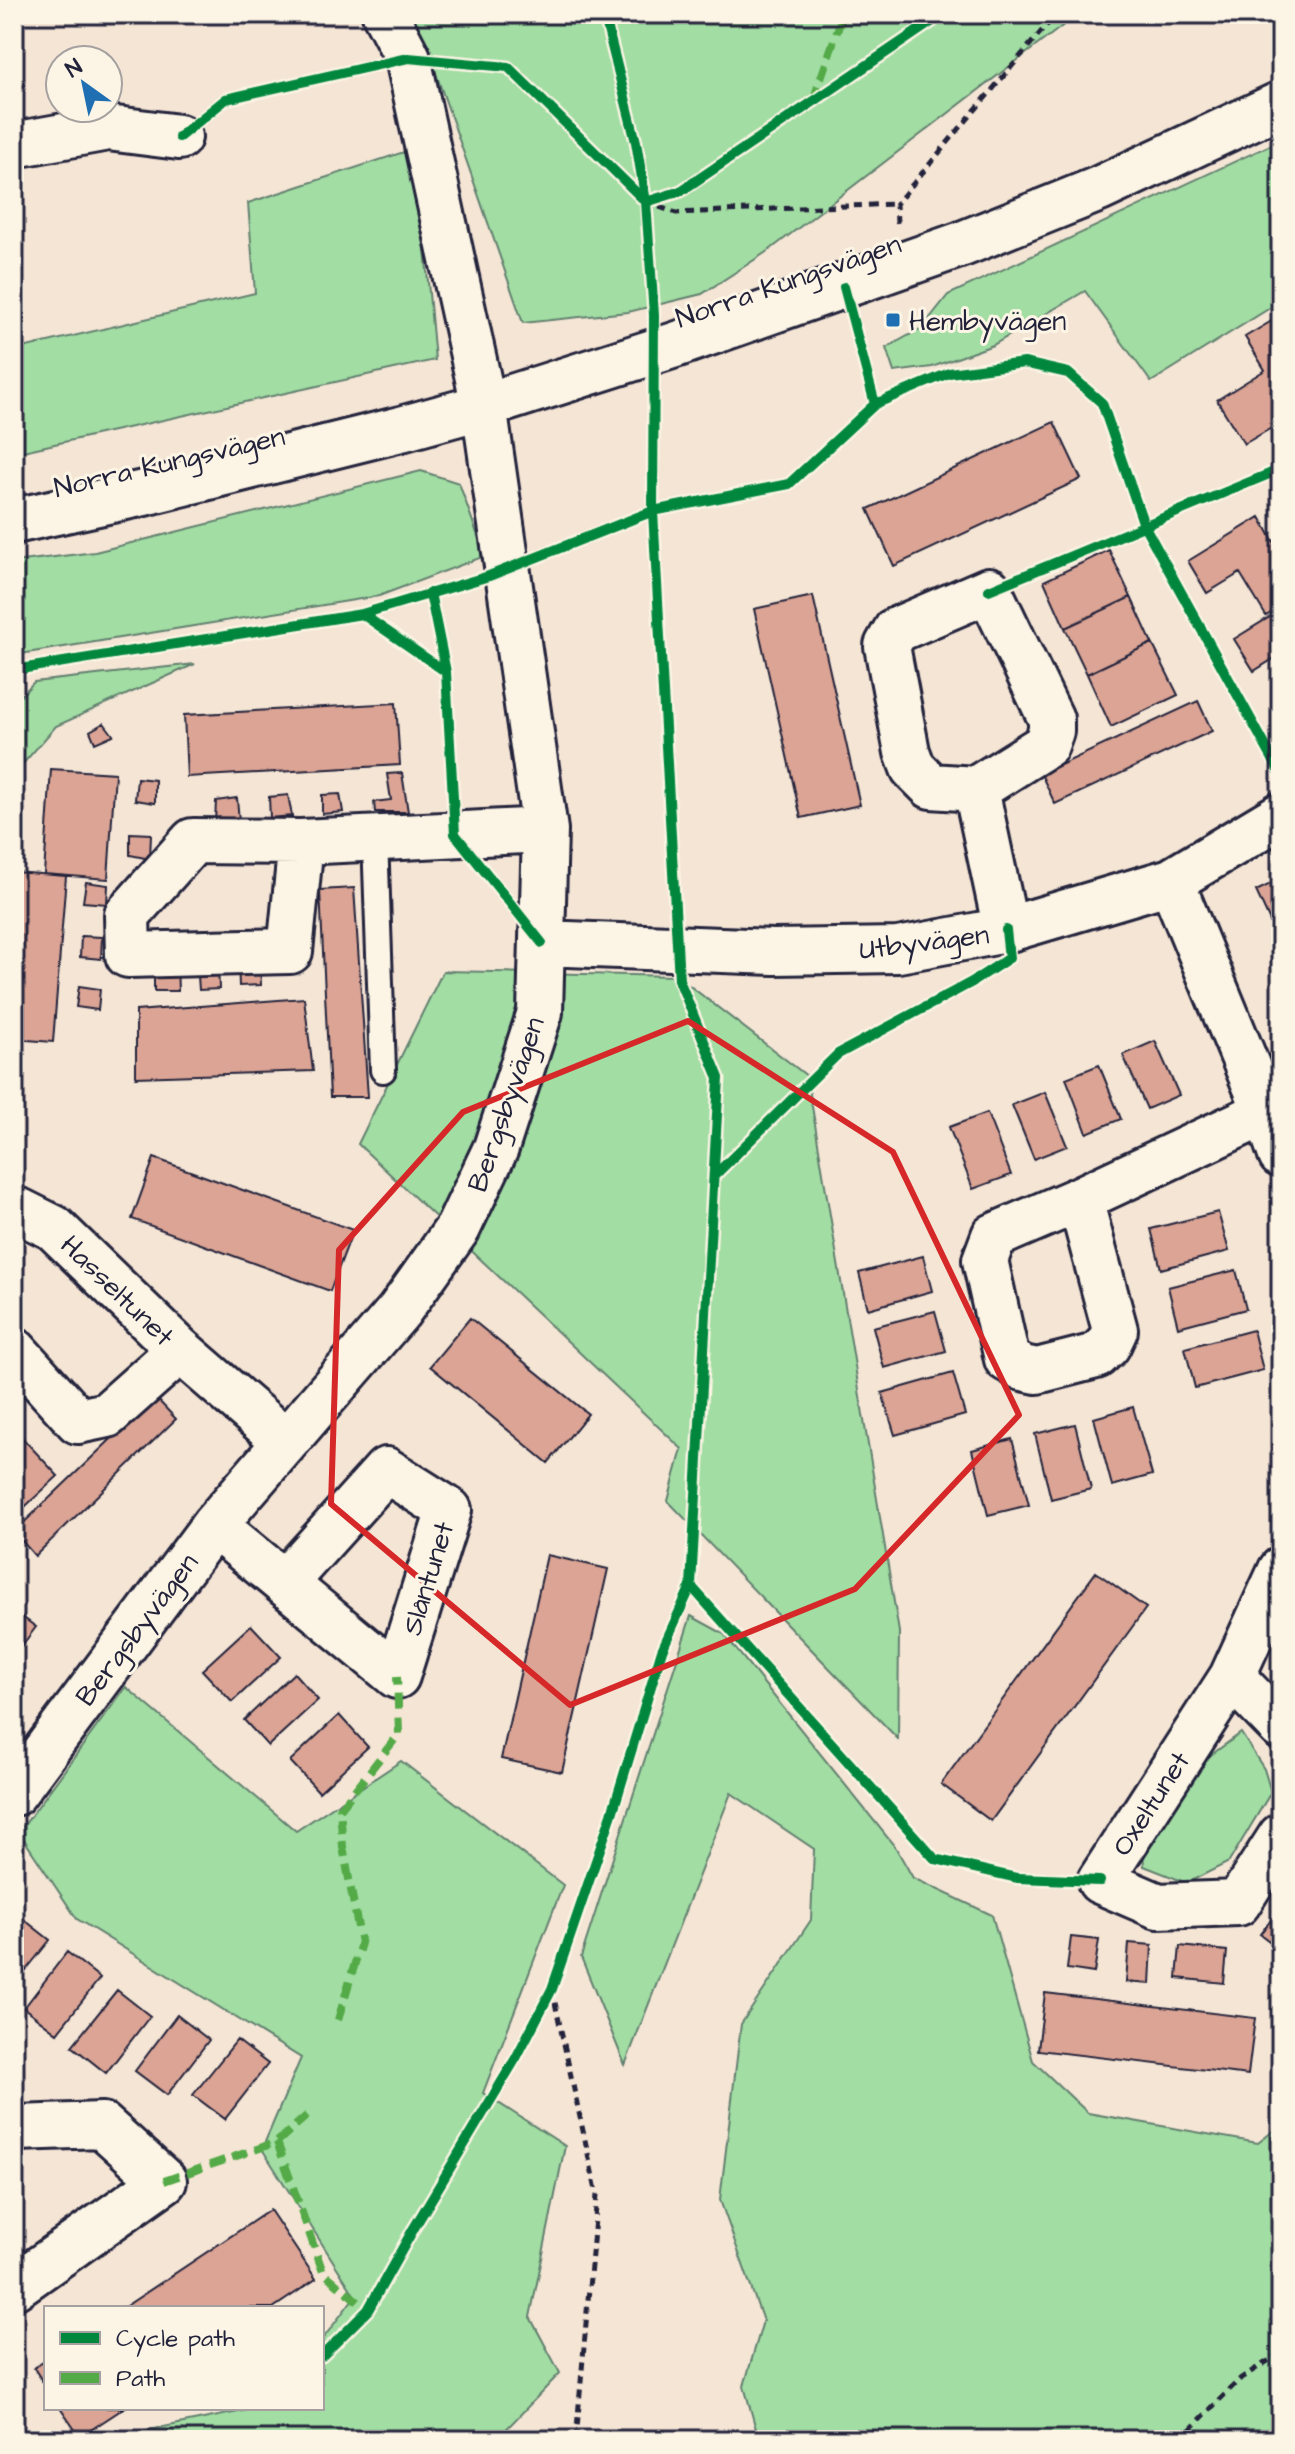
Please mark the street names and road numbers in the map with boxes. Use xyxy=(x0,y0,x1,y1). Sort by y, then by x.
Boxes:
street label: Norra Kungsvägen xyxy=(671,225,907,339)
street label: Norra Kungsvägen xyxy=(50,417,289,509)
street label: Utbyvägen xyxy=(857,915,992,972)
street label: Bergsbyvägen xyxy=(458,1012,556,1198)
street label: Hasseltunet xyxy=(51,1227,183,1356)
street label: Slåntunet xyxy=(393,1516,464,1640)
street label: Bergsbyvägen xyxy=(67,1545,209,1716)
street label: Oxeltunet xyxy=(1103,1743,1200,1864)

